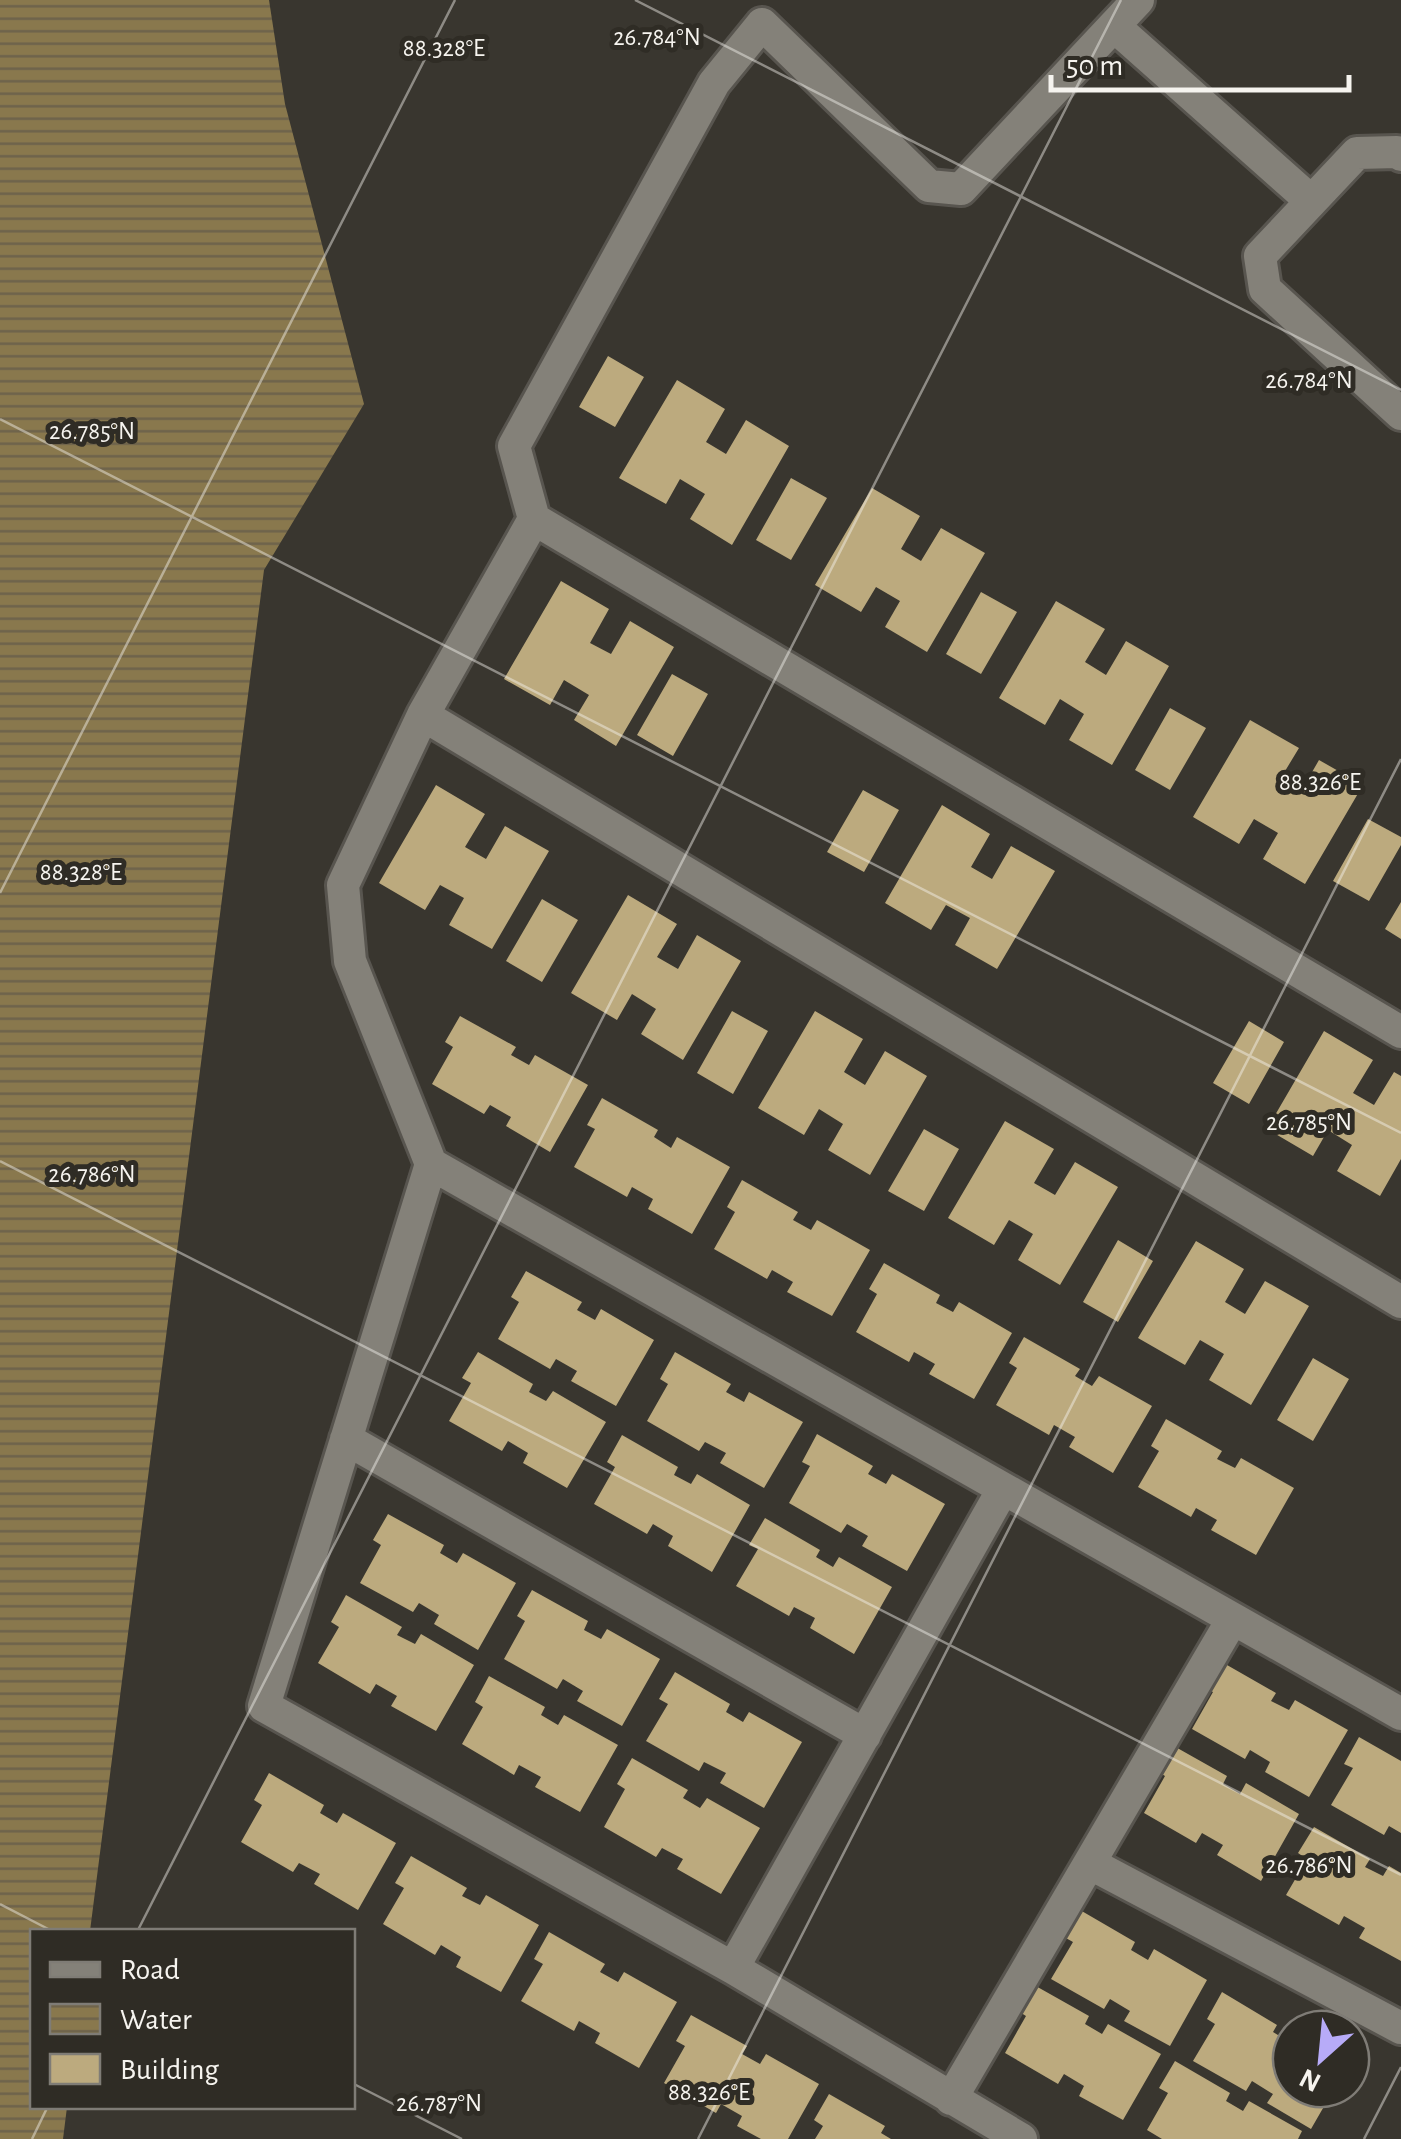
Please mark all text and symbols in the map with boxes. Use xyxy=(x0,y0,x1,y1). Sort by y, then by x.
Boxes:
text: 26.784°N xyxy=(613,25,701,50)
scale bar xyxy=(1051,30,1348,92)
text: 88.328°E xyxy=(403,36,485,61)
text: 50 m xyxy=(1066,51,1123,81)
text: 26.784°N xyxy=(1265,368,1353,393)
text: 26.785°N xyxy=(49,419,135,444)
text: 88.326°E xyxy=(1279,770,1361,795)
text: 88.328°E xyxy=(40,860,122,885)
text: 26.785°N xyxy=(1266,1110,1352,1135)
text: 26.786°N xyxy=(48,1162,136,1187)
text: 26.786°N xyxy=(1265,1853,1353,1878)
legend xyxy=(30,1929,355,2109)
text: Road xyxy=(120,1955,180,1985)
text: Water xyxy=(120,2005,192,2035)
north arrow xyxy=(1271,2009,1371,2109)
text: Building xyxy=(120,2055,219,2085)
text: N xyxy=(1296,2063,1326,2096)
text: 88.326°E xyxy=(668,2080,750,2105)
text: 26.787°N xyxy=(396,2091,482,2116)

